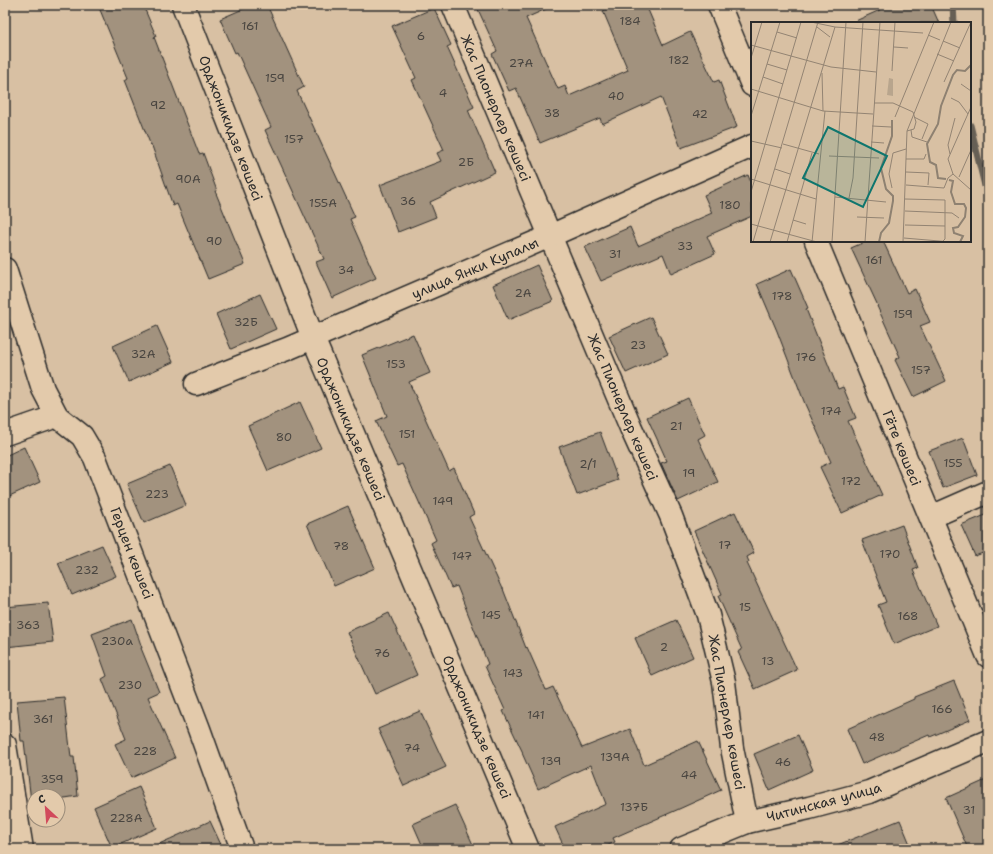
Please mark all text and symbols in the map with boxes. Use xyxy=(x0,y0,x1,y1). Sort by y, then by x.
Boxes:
house number: 184 xyxy=(619,13,641,29)
house number: 161 xyxy=(241,18,259,34)
inset map xyxy=(751,22,971,242)
house number: 6 xyxy=(417,28,425,44)
street label: Жас Пионерлер көшесі xyxy=(457,32,535,184)
house number: 182 xyxy=(669,52,689,68)
street label: Орджоникидзе көшесі xyxy=(195,53,267,203)
house number: 27А xyxy=(509,55,534,71)
house number: 159 xyxy=(265,70,285,86)
house number: 4 xyxy=(439,85,447,101)
house number: 40 xyxy=(608,88,624,104)
house number: 92 xyxy=(150,97,166,113)
house number: 38 xyxy=(544,105,560,121)
house number: 42 xyxy=(692,106,708,122)
house number: 157 xyxy=(284,131,304,147)
house number: 2Б xyxy=(458,154,474,170)
house number: 90А xyxy=(175,171,201,187)
house number: 36 xyxy=(400,193,416,209)
house number: 155А xyxy=(309,195,337,211)
house number: 180 xyxy=(719,197,741,213)
house number: 90 xyxy=(206,233,222,249)
street label: улица Янки Купалы xyxy=(409,233,541,303)
house number: 33 xyxy=(677,238,693,254)
house number: 31 xyxy=(609,246,621,262)
house number: 161 xyxy=(865,252,883,268)
house number: 34 xyxy=(338,262,354,278)
house number: 2А xyxy=(514,285,532,301)
house number: 178 xyxy=(772,288,792,304)
house number: 159 xyxy=(893,306,913,322)
house number: 32Б xyxy=(234,314,258,330)
street label: Жас Пионерлер көшесі xyxy=(584,331,662,483)
house number: 23 xyxy=(630,337,646,353)
house number: 32А xyxy=(131,346,156,362)
house number: 176 xyxy=(796,349,816,365)
street label: Орджоникидзе көшесі xyxy=(313,354,389,504)
house number: 153 xyxy=(386,356,406,372)
house number: 157 xyxy=(911,362,931,378)
house number: 174 xyxy=(821,403,841,419)
street label: Гёте көшесі xyxy=(879,407,925,489)
house number: 21 xyxy=(670,418,682,434)
house number: 151 xyxy=(399,426,415,442)
house number: 80 xyxy=(276,429,292,445)
house number: 155 xyxy=(943,455,963,471)
house number: 2/1 xyxy=(579,456,597,472)
house number: 19 xyxy=(683,465,695,481)
house number: 172 xyxy=(841,473,861,489)
house number: 223 xyxy=(145,486,169,502)
house number: 149 xyxy=(433,493,453,509)
street label: Герцен көшесі xyxy=(106,504,158,602)
house number: 17 xyxy=(719,537,731,553)
house number: 78 xyxy=(333,538,349,554)
house number: 170 xyxy=(880,546,900,562)
house number: 147 xyxy=(452,548,472,564)
house number: 232 xyxy=(75,562,99,578)
house number: 15 xyxy=(739,599,751,615)
house number: 145 xyxy=(481,607,501,623)
house number: 168 xyxy=(898,608,918,624)
house number: 363 xyxy=(16,617,40,633)
house number: 230а xyxy=(101,633,133,649)
street label: Жас Пионерлер көшесі xyxy=(704,633,750,791)
house number: 2 xyxy=(660,639,668,655)
house number: 76 xyxy=(374,645,390,661)
street label: Орджоникидзе көшесі xyxy=(439,652,515,802)
house number: 13 xyxy=(762,653,774,669)
house number: 143 xyxy=(503,665,523,681)
house number: 230 xyxy=(118,677,142,693)
house number: 166 xyxy=(931,701,953,717)
house number: 141 xyxy=(527,707,545,723)
house number: 361 xyxy=(33,711,53,727)
house number: 48 xyxy=(869,729,885,745)
house number: 74 xyxy=(404,740,420,756)
house number: 228 xyxy=(133,743,157,759)
house number: 139А xyxy=(600,749,630,765)
house number: 139 xyxy=(541,753,561,769)
house number: 46 xyxy=(775,754,791,770)
house number: 44 xyxy=(681,767,697,783)
house number: 359 xyxy=(40,771,64,787)
street label: Читинская улица xyxy=(764,778,884,826)
north arrow xyxy=(26,788,66,828)
text: С xyxy=(36,791,48,808)
house number: 137Б xyxy=(620,799,648,815)
house number: 31 xyxy=(963,802,975,818)
house number: 228А xyxy=(110,810,143,826)

